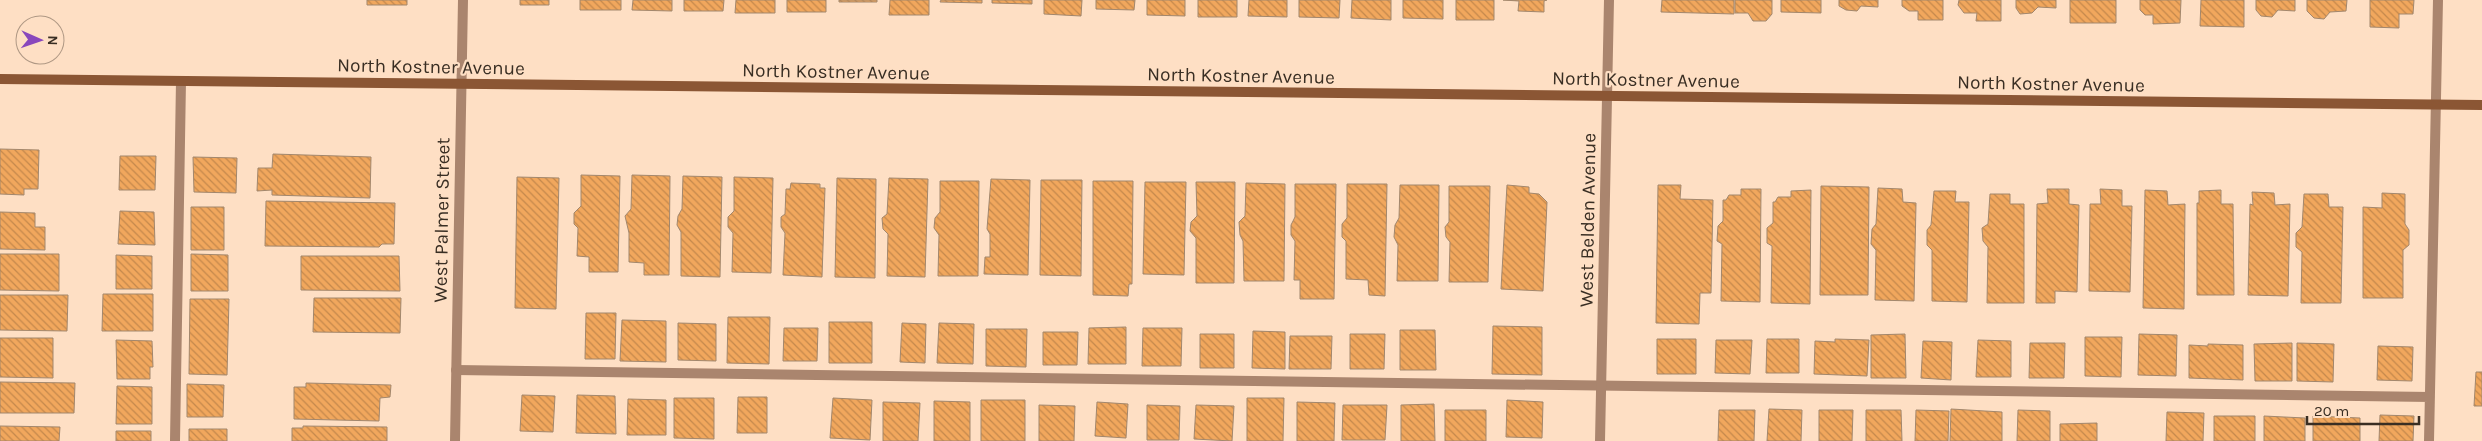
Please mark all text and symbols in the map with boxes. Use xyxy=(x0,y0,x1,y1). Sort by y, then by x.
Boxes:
north arrow xyxy=(15,15,65,65)
text: N xyxy=(44,35,61,46)
street label: North Kostner Avenue xyxy=(337,54,525,80)
street label: North Kostner Avenue xyxy=(742,59,930,85)
street label: North Kostner Avenue xyxy=(1147,63,1335,89)
street label: North Kostner Avenue xyxy=(1552,67,1740,93)
street label: North Kostner Avenue xyxy=(1957,71,2145,97)
street label: West Belden Avenue xyxy=(1575,133,1601,307)
street label: West Palmer Street xyxy=(430,137,454,303)
scale bar xyxy=(2307,394,2420,426)
text: 20 m xyxy=(2314,402,2349,420)

